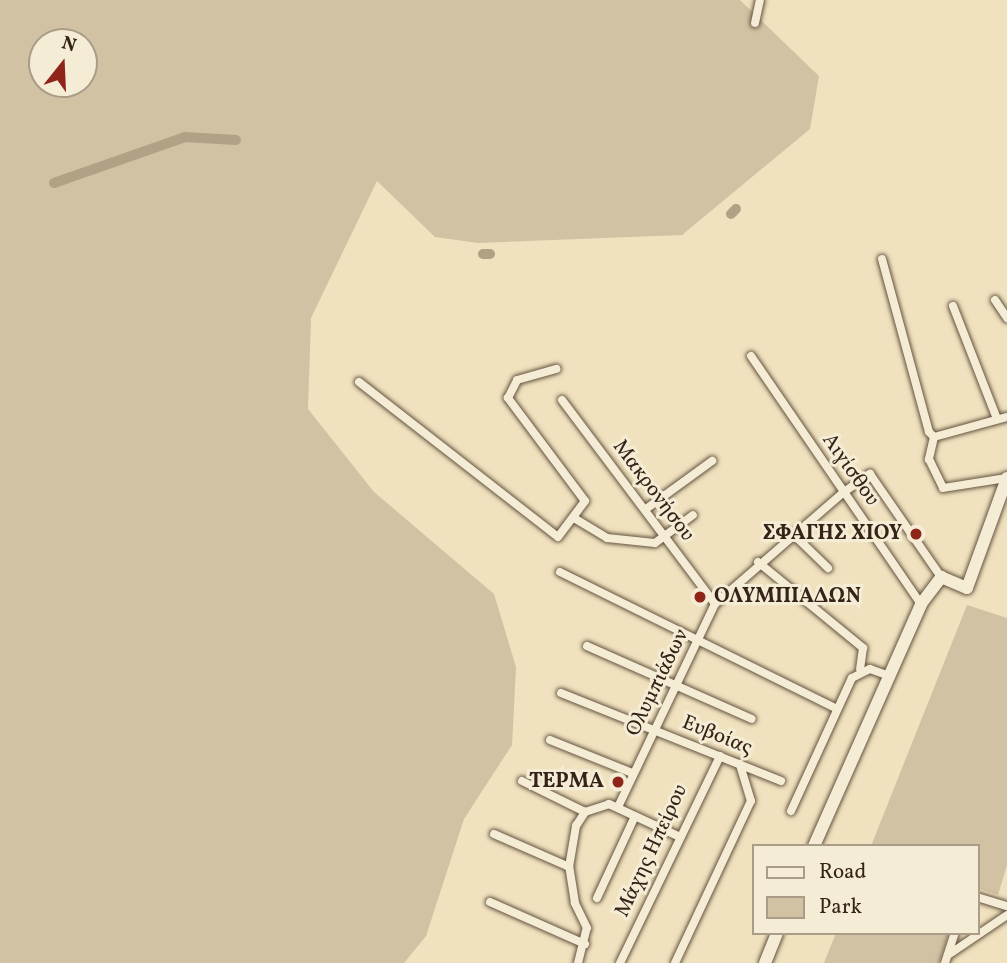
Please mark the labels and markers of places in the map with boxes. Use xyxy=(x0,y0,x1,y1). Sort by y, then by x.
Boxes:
place label: ΣΦΑΓΗΣ ΧΙΟΥ xyxy=(762,521,902,547)
marker: ΣΦΑΓΗΣ ΧΙΟΥ xyxy=(908,526,924,542)
place label: ΟΛΥΜΠΙΑΔΩΝ xyxy=(714,584,861,610)
marker: ΟΛΥΜΠΙΑΔΩΝ xyxy=(692,589,708,605)
place label: ΤΕΡΜΑ xyxy=(529,769,604,795)
marker: ΤΕΡΜΑ xyxy=(610,774,626,790)

